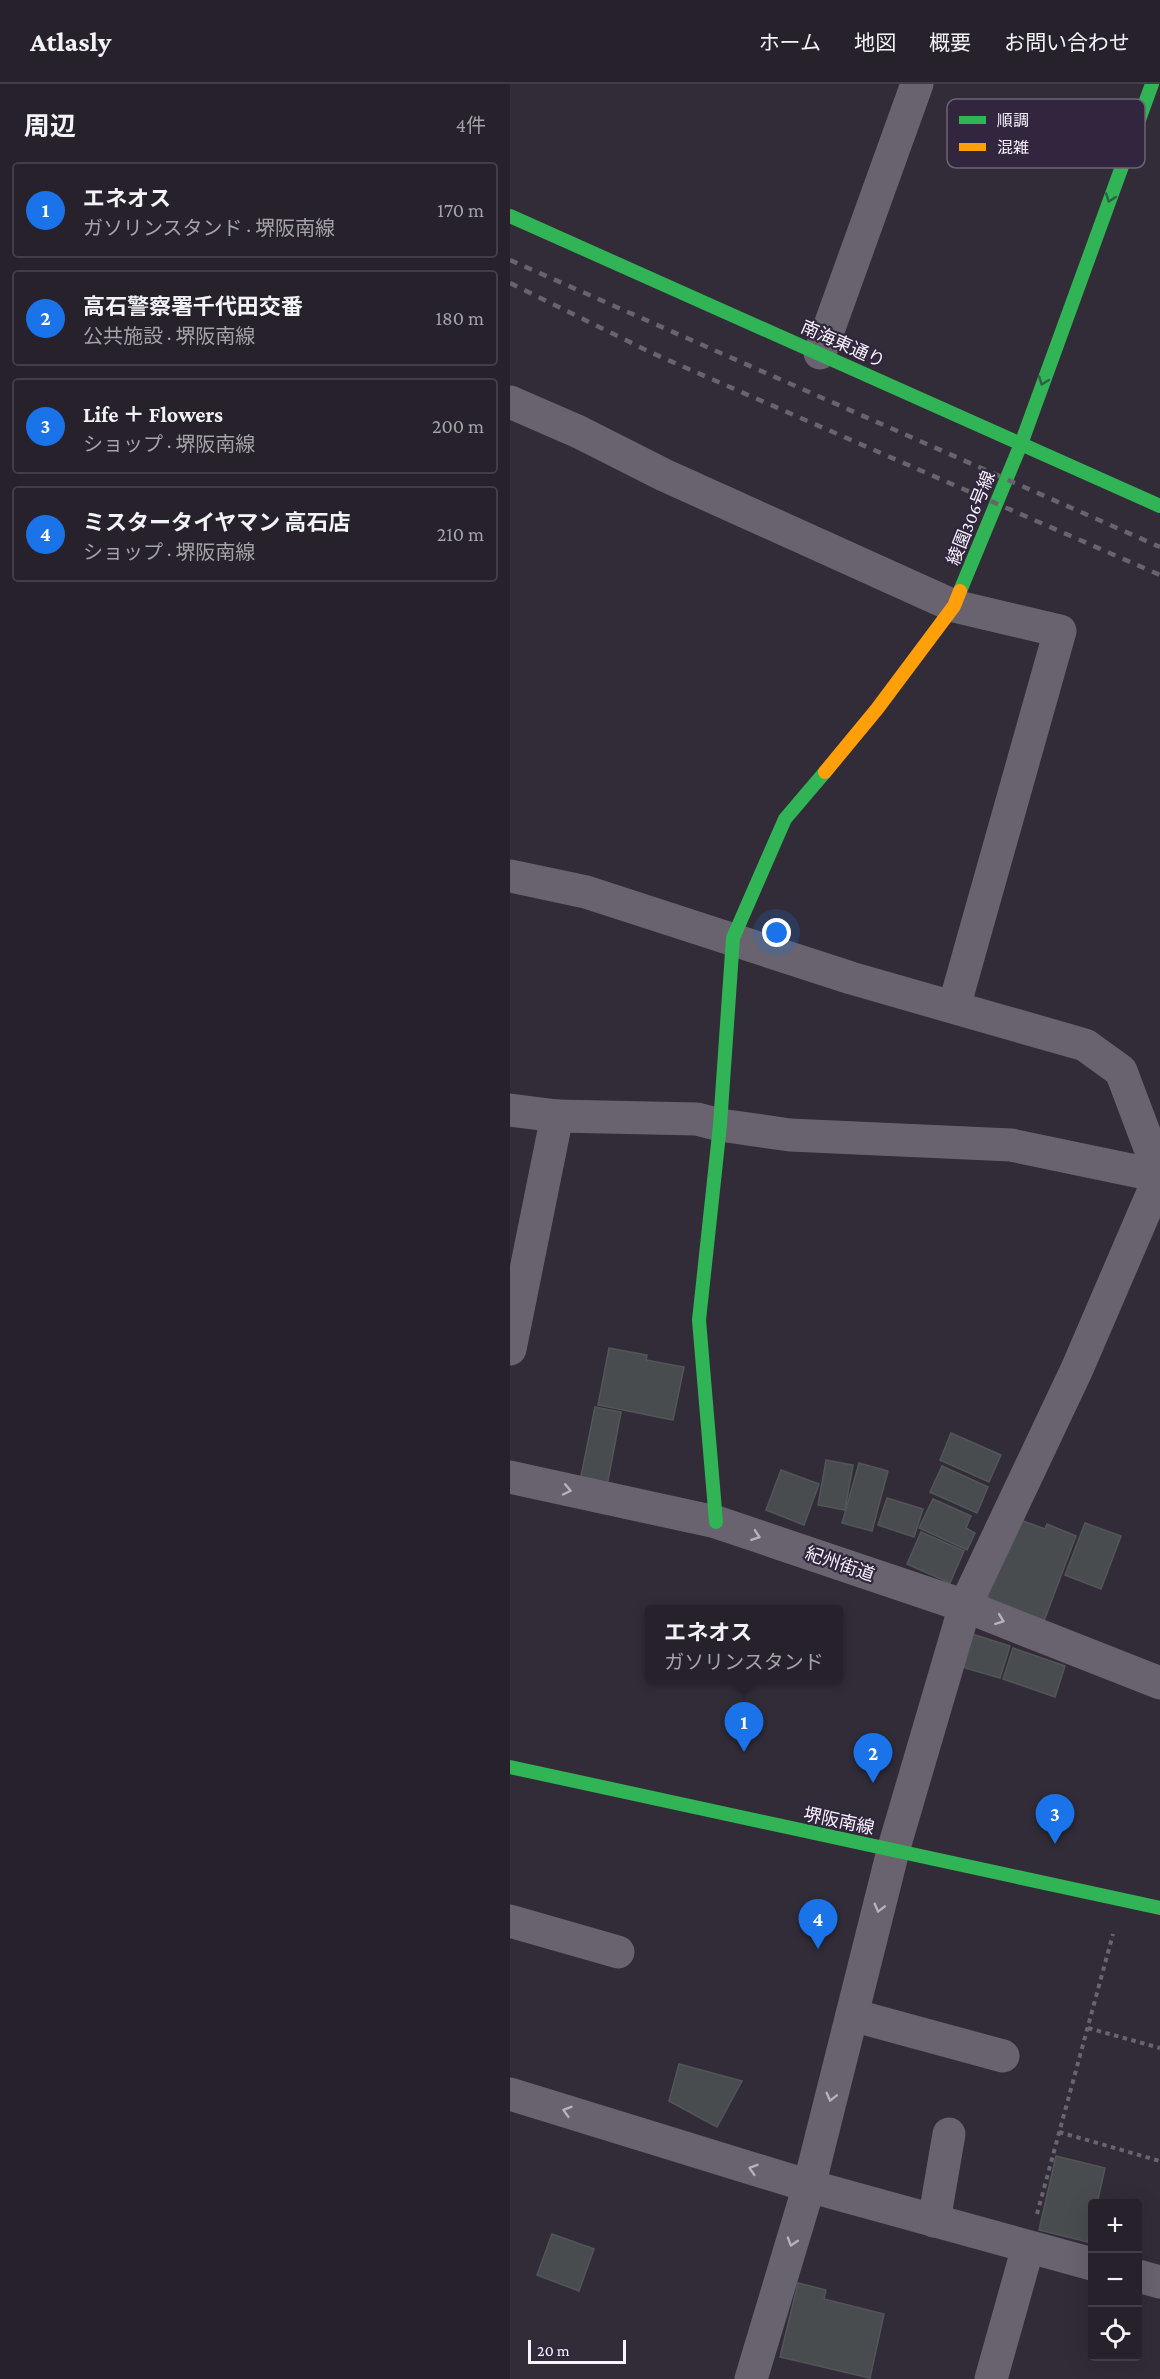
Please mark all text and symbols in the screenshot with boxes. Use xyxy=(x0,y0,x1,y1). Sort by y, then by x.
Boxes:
text: Atlasly xyxy=(30,26,111,57)
text: ホーム xyxy=(759,31,821,55)
text: 地図 xyxy=(854,31,896,55)
text: 概要 xyxy=(929,31,971,55)
text: お問い合わせ xyxy=(1004,31,1130,55)
legend xyxy=(947,99,1145,168)
text: 周辺 xyxy=(24,112,76,141)
text: 順調 xyxy=(997,112,1029,129)
text: 4件 xyxy=(456,114,486,136)
text: 混雑 xyxy=(997,139,1029,156)
text: エネオス xyxy=(83,186,171,211)
one-way arrow xyxy=(1105,192,1118,203)
text: 1 xyxy=(42,199,49,221)
text: 170 m xyxy=(437,199,484,221)
text: ガソリンスタンド · 堺阪南線 xyxy=(83,217,335,239)
text: 高石警察署千代田交番 xyxy=(83,294,303,319)
text: 2 xyxy=(40,307,51,329)
text: 180 m xyxy=(435,307,484,329)
street label: 南海東通り xyxy=(798,317,888,371)
text: 公共施設 · 堺阪南線 xyxy=(83,325,255,347)
one-way arrow xyxy=(1038,376,1051,386)
text: Life ＋ Flowers xyxy=(83,402,223,427)
text: 3 xyxy=(41,415,50,437)
text: 200 m xyxy=(432,415,484,437)
text: ショップ · 堺阪南線 xyxy=(83,433,255,455)
street label: 綾園306号線 xyxy=(943,468,999,568)
text: ミスタータイヤマン 高石店 xyxy=(83,510,351,535)
text: 4 xyxy=(40,523,51,545)
text: 210 m xyxy=(437,523,484,545)
text: ショップ · 堺阪南線 xyxy=(83,541,255,563)
your location xyxy=(762,918,791,947)
one-way arrow xyxy=(562,1482,572,1495)
one-way arrow xyxy=(751,1528,761,1541)
street label: 紀州街道 xyxy=(803,1543,877,1585)
popup xyxy=(645,1605,843,1683)
one-way arrow xyxy=(994,1613,1005,1625)
text: エネオス xyxy=(664,1620,752,1645)
text: ガソリンスタンド xyxy=(664,1651,824,1673)
pin: 1 xyxy=(724,1702,764,1752)
pin: 2 xyxy=(854,1734,892,1783)
pin: 3 xyxy=(1036,1794,1074,1844)
street label: 堺阪南線 xyxy=(802,1804,876,1838)
pin: 4 xyxy=(798,1900,838,1949)
one-way arrow xyxy=(874,1902,886,1913)
one-way arrow xyxy=(826,2092,839,2102)
one-way arrow xyxy=(562,2106,573,2118)
one-way arrow xyxy=(748,2164,759,2176)
map controls xyxy=(1088,2199,1142,2361)
button: + xyxy=(1088,2199,1142,2253)
one-way arrow xyxy=(787,2237,799,2247)
button: − xyxy=(1088,2253,1142,2307)
button: locate xyxy=(1088,2307,1142,2361)
scale bar xyxy=(528,2337,626,2364)
text: 20 m xyxy=(537,2342,570,2359)

